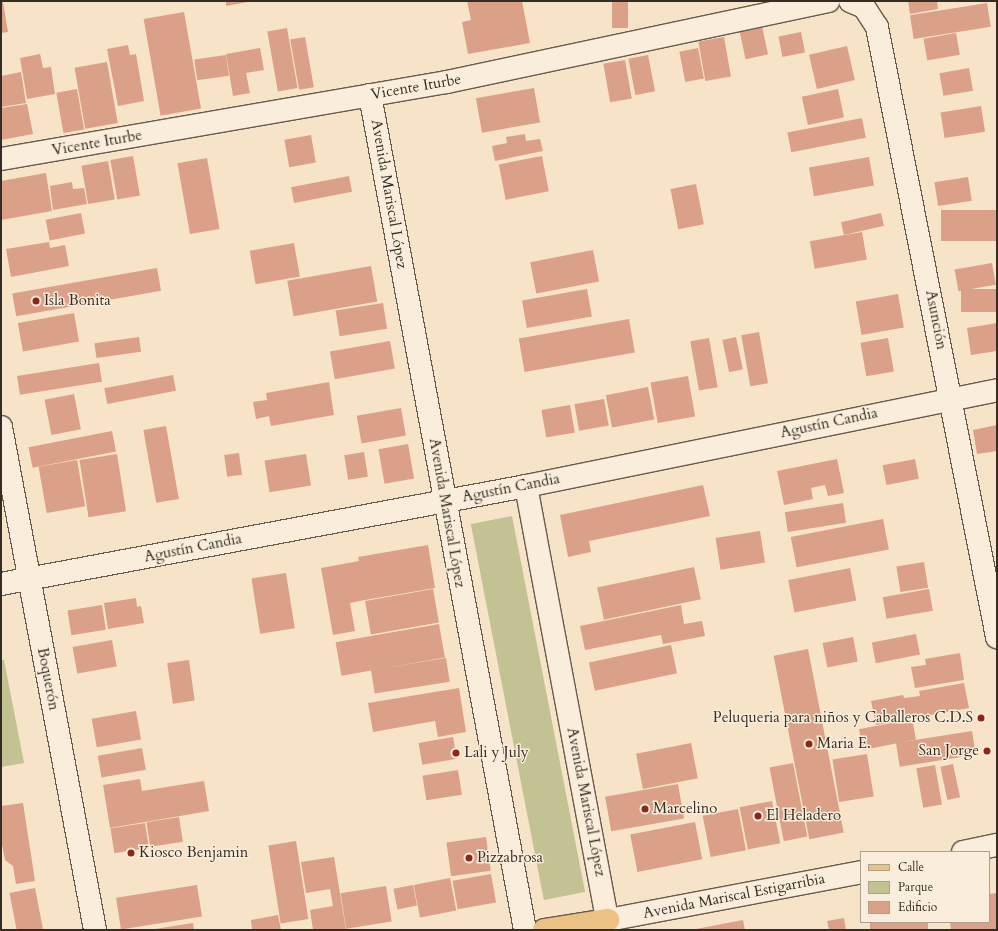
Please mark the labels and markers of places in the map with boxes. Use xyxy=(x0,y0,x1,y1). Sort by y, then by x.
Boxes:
place label: Isla Bonita xyxy=(44,292,111,310)
marker: Isla Bonita xyxy=(31,296,41,306)
place label: Peluqueria para niños y Caballeros C.D.S xyxy=(713,709,973,727)
marker: Peluqueria para niños y Caballeros C.D.S xyxy=(976,713,986,723)
place label: Maria E. xyxy=(817,735,871,753)
marker: Maria E. xyxy=(804,739,814,749)
place label: San Jorge xyxy=(919,742,979,760)
place label: Lali y July xyxy=(464,744,529,762)
marker: San Jorge xyxy=(982,746,992,756)
marker: Lali y July xyxy=(451,748,461,758)
place label: Marcelino xyxy=(653,800,717,818)
marker: Marcelino xyxy=(640,804,650,814)
place label: El Heladero xyxy=(766,807,841,825)
marker: El Heladero xyxy=(753,811,763,821)
place label: Kiosco Benjamin xyxy=(139,844,248,862)
marker: Kiosco Benjamin xyxy=(126,848,136,858)
place label: Pizzabrosa xyxy=(477,849,543,867)
marker: Pizzabrosa xyxy=(464,853,474,863)

